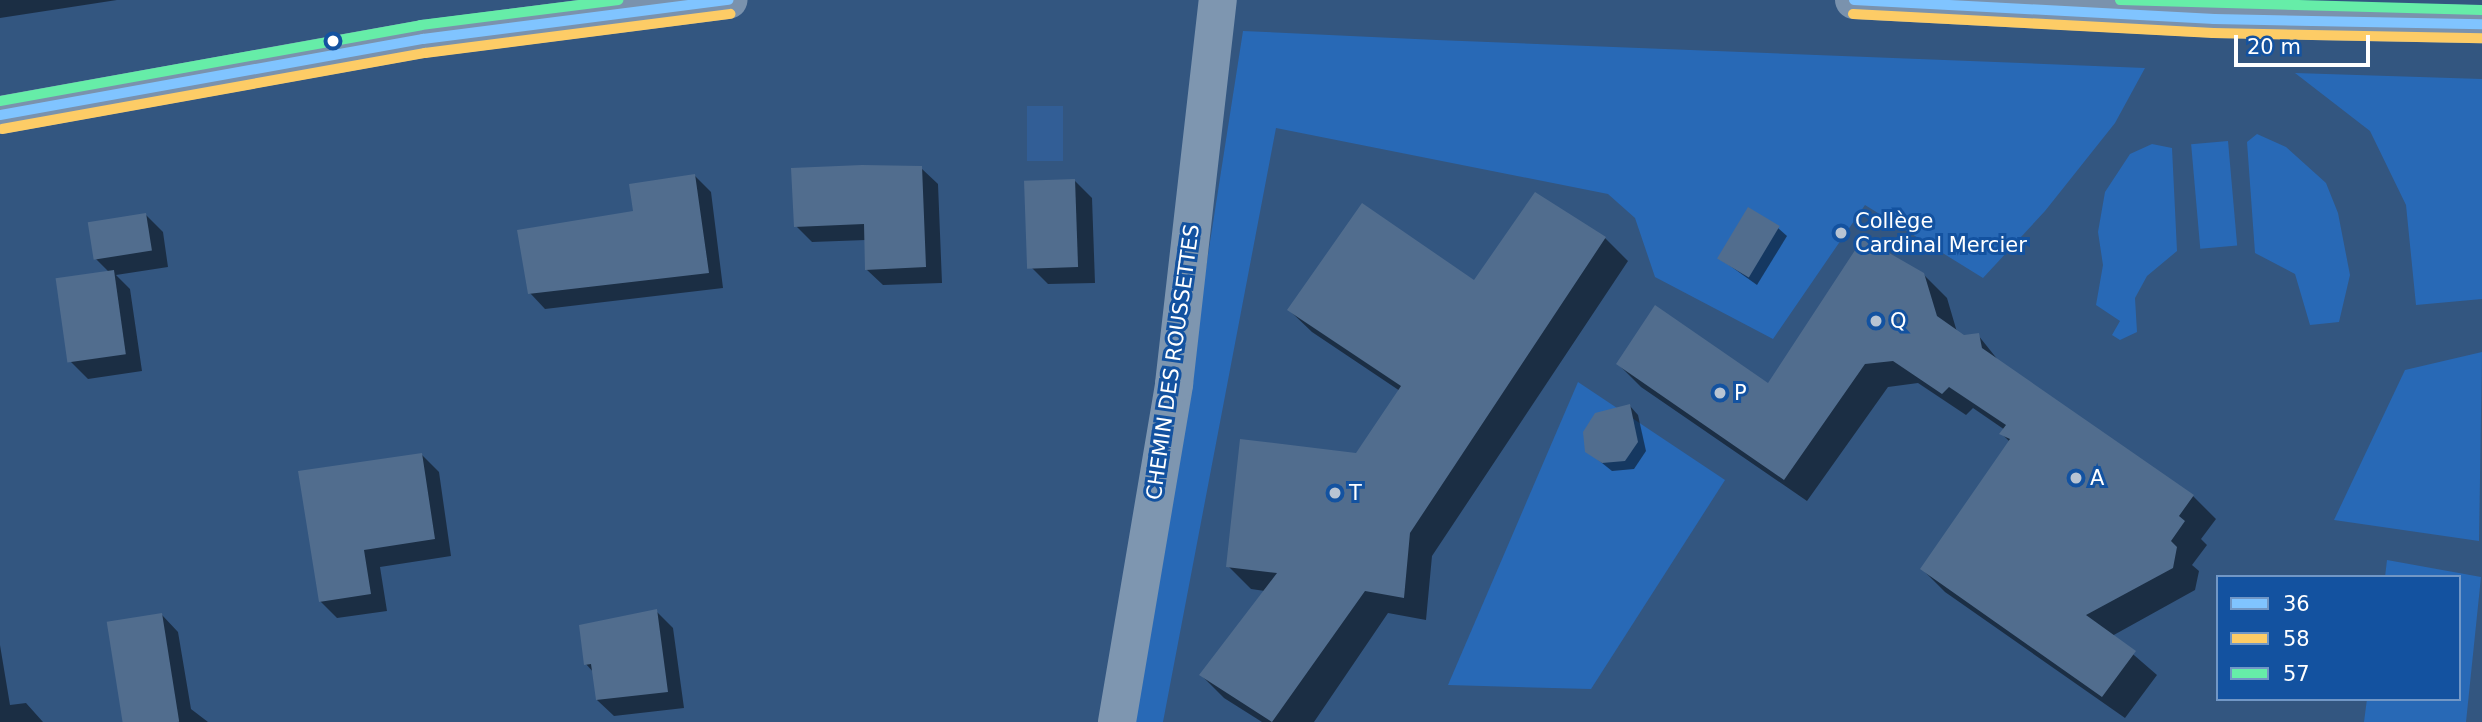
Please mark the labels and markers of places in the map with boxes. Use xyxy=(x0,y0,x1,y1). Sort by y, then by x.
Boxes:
unlabelled marker xyxy=(326,34,340,48)
place label: Collège Cardinal Mercier xyxy=(1855,208,2027,258)
marker: Collège Cardinal Mercier xyxy=(1833,225,1849,241)
place label: Q xyxy=(1890,308,1907,334)
marker: Q xyxy=(1868,313,1884,329)
place label: P xyxy=(1734,380,1747,406)
marker: P xyxy=(1712,385,1728,401)
place label: A xyxy=(2090,465,2104,491)
marker: A xyxy=(2068,470,2084,486)
place label: T xyxy=(1349,480,1362,506)
marker: T xyxy=(1327,485,1343,501)

